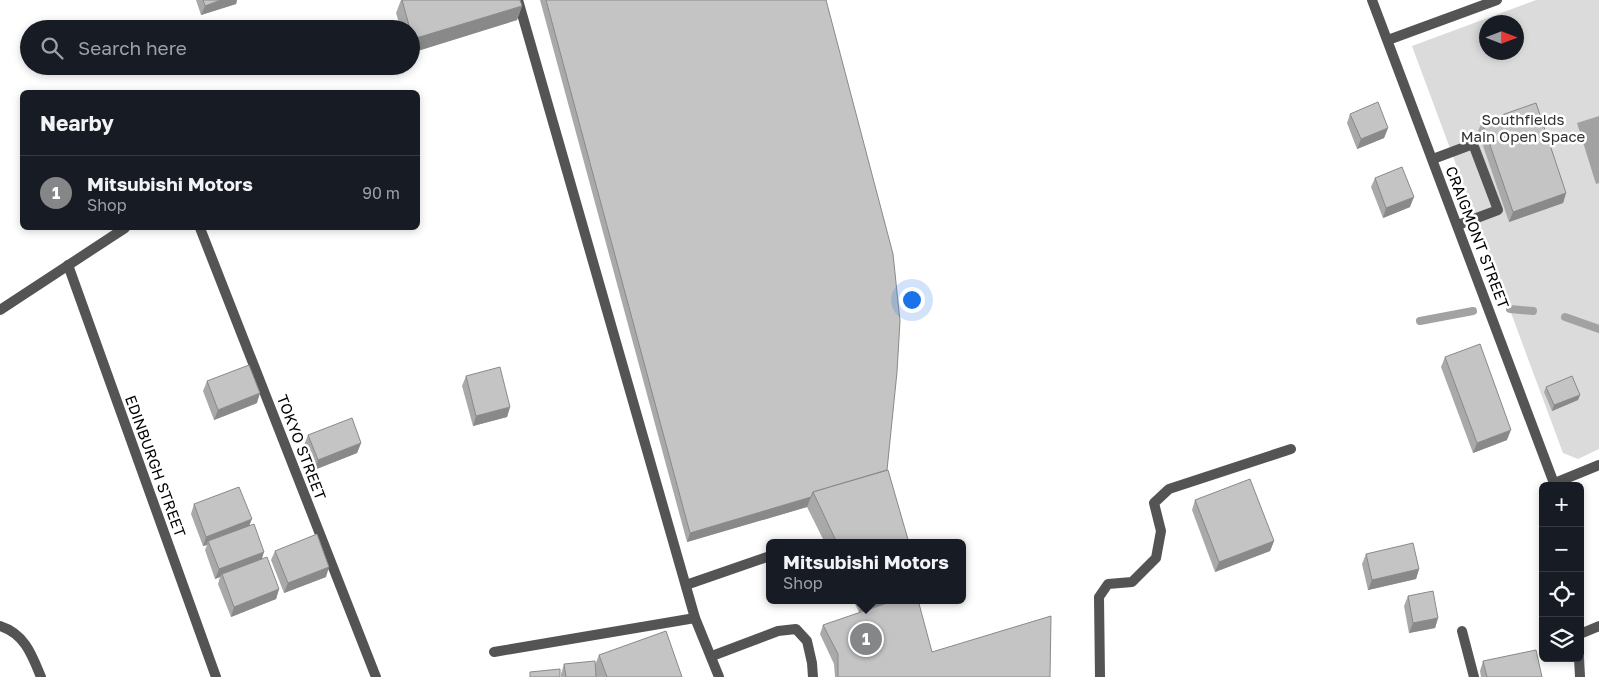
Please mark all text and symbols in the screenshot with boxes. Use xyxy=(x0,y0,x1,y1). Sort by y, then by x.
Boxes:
north arrow xyxy=(1479,15,1524,60)
search box xyxy=(20,20,420,75)
icon: search xyxy=(38,34,66,62)
text: Search here xyxy=(78,36,187,59)
text: Nearby xyxy=(40,110,114,136)
park label: Southfields Main Open Space xyxy=(1461,110,1586,145)
street label: CRAIGMONT STREET xyxy=(1443,163,1513,311)
text: Mitsubishi Motors xyxy=(87,172,253,195)
text: 1 xyxy=(52,183,60,203)
text: 90 m xyxy=(362,183,400,203)
text: Shop xyxy=(87,195,127,215)
your location xyxy=(899,287,925,313)
street label: TOKYO STREET xyxy=(274,392,330,502)
street label: EDINBURGH STREET xyxy=(122,393,190,539)
map controls xyxy=(1539,482,1584,662)
button: + xyxy=(1539,482,1584,527)
button: − xyxy=(1539,527,1584,572)
popup xyxy=(766,539,966,604)
text: Mitsubishi Motors xyxy=(783,550,949,573)
button: locate xyxy=(1539,572,1584,617)
text: Shop xyxy=(783,573,823,593)
button: layers xyxy=(1539,617,1584,662)
pin: 1 xyxy=(850,620,882,658)

